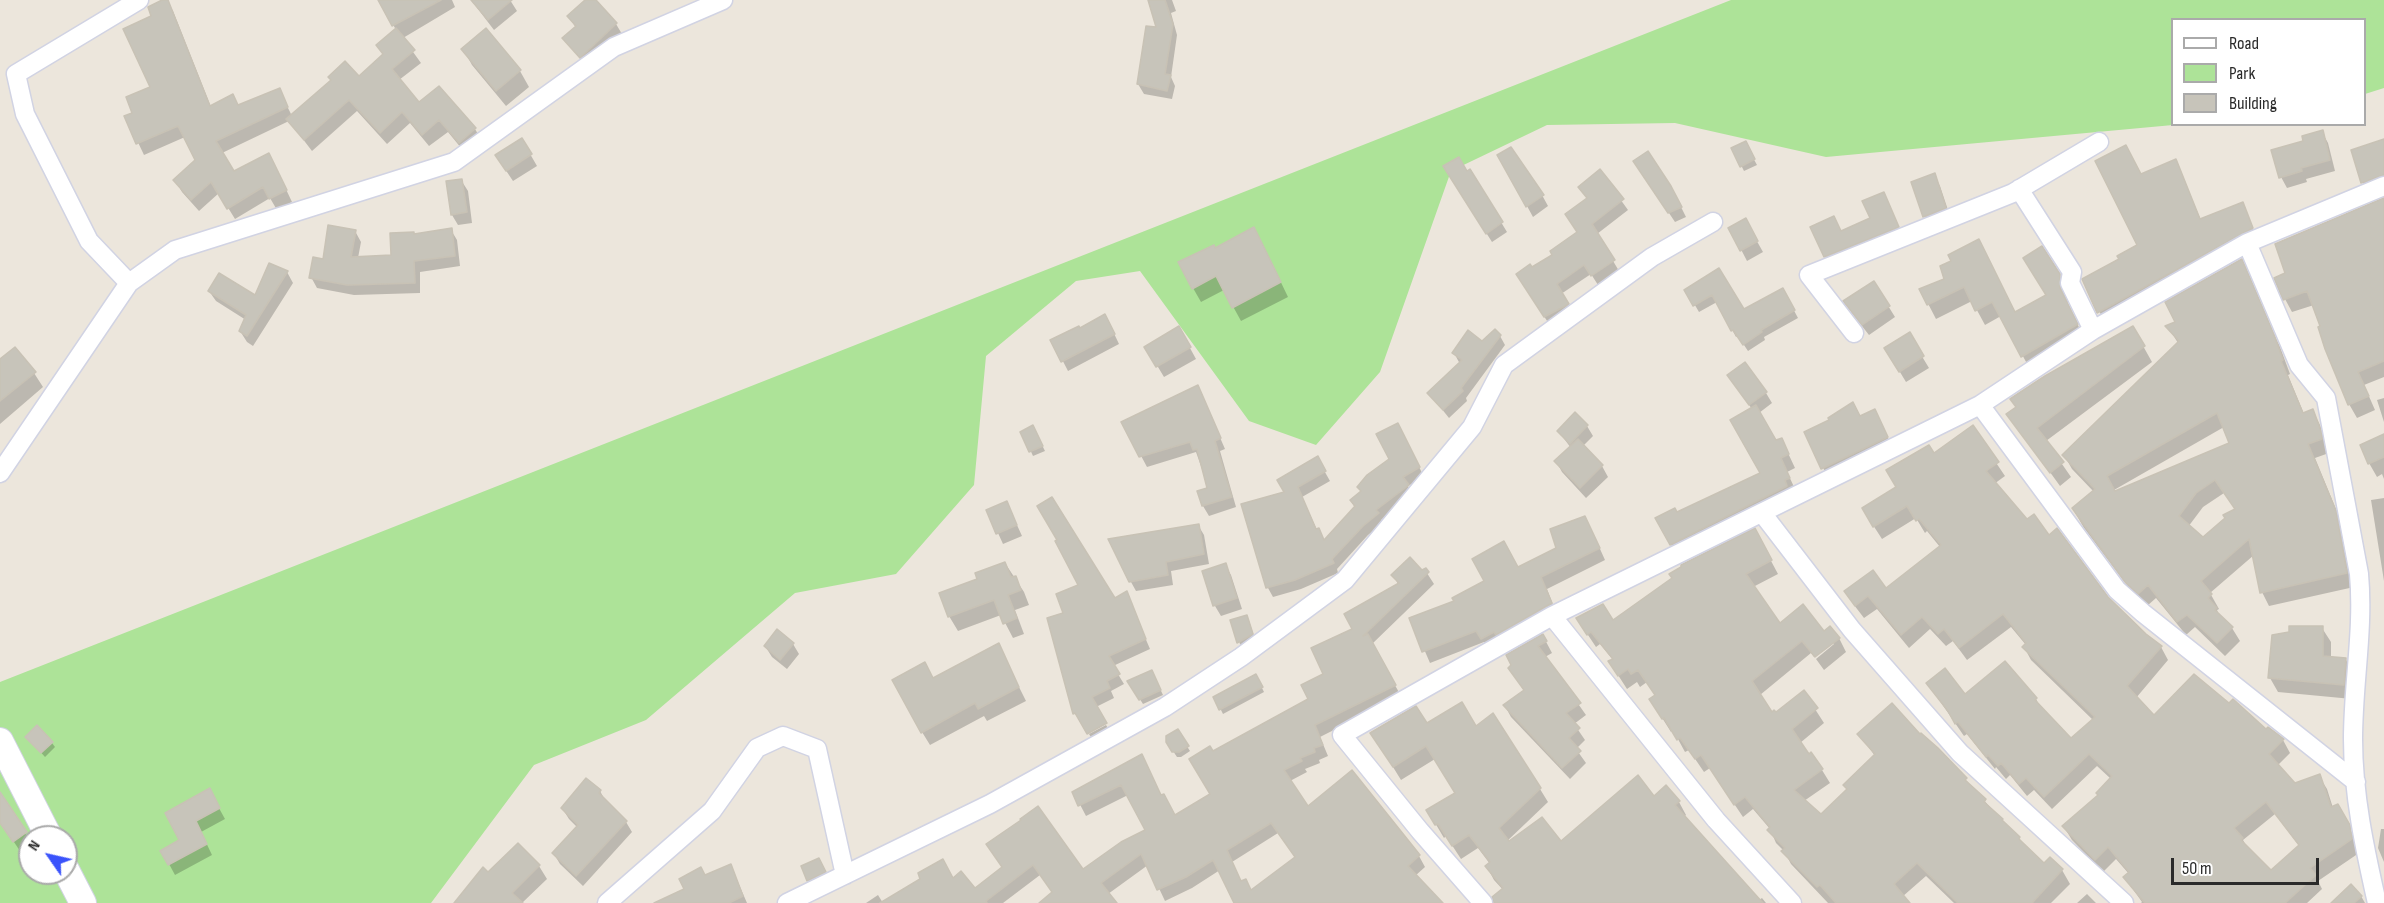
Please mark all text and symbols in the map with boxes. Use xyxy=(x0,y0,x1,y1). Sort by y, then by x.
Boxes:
legend xyxy=(2171,18,2366,126)
text: Road xyxy=(2229,33,2259,54)
text: Park xyxy=(2229,63,2255,84)
text: Building xyxy=(2229,93,2277,114)
north arrow xyxy=(18,825,78,885)
text: N xyxy=(24,837,45,855)
scale bar xyxy=(2174,846,2322,884)
text: 50 m xyxy=(2182,858,2212,879)

